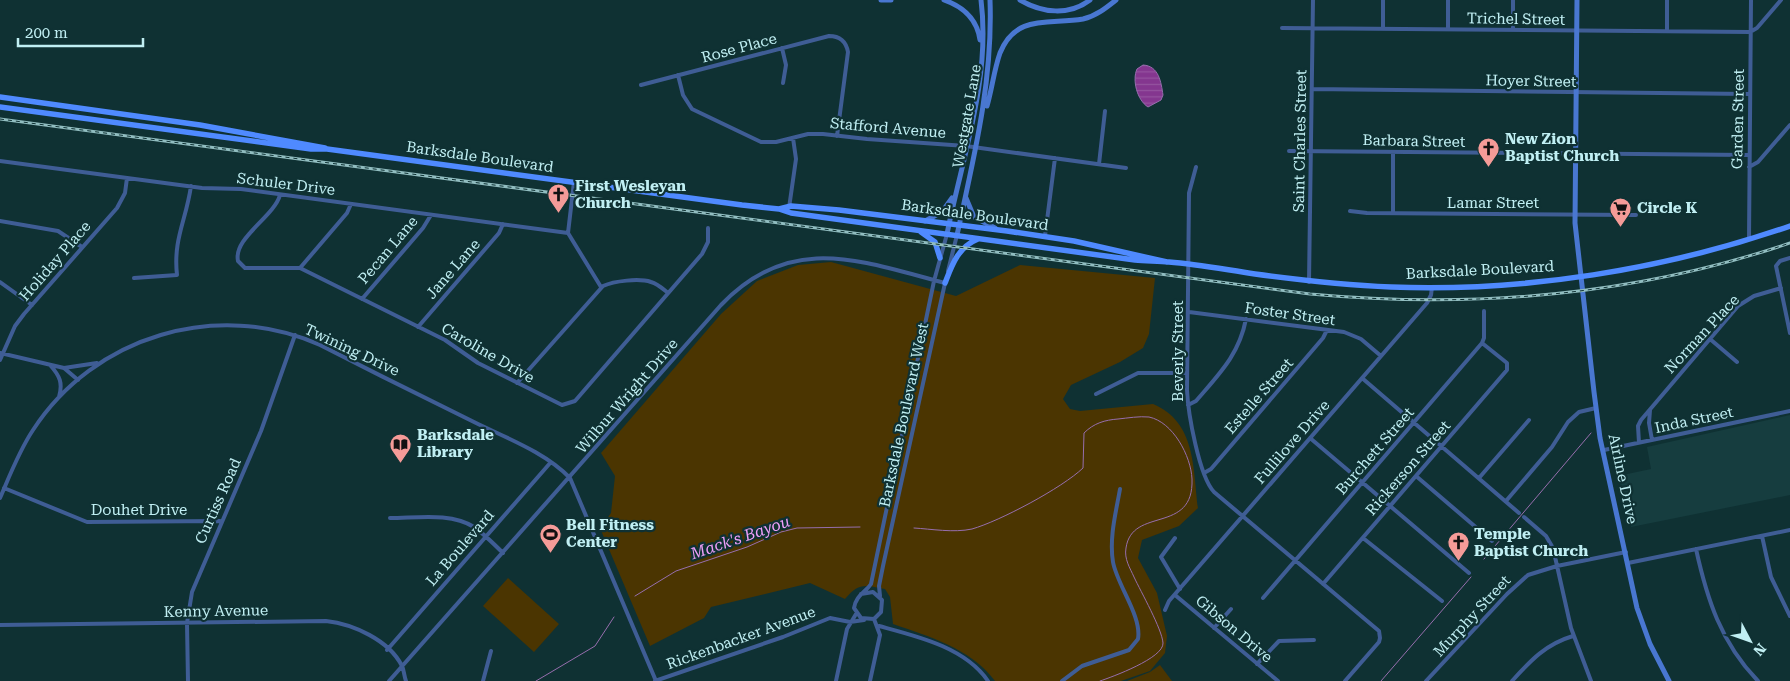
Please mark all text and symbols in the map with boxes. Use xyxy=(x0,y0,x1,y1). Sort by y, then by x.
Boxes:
street label: Trichel Street xyxy=(1467,9,1566,29)
scale bar xyxy=(18,15,142,47)
text: 200 m xyxy=(25,24,68,42)
street label: Rose Place xyxy=(699,29,779,67)
street label: Westgate Lane xyxy=(949,63,985,169)
street label: Garden Street xyxy=(1728,68,1748,169)
street label: Saint Charles Street xyxy=(1290,69,1310,213)
street label: Hoyer Street xyxy=(1485,71,1577,91)
street label: Stafford Avenue xyxy=(829,114,947,142)
place label: New Zion Baptist Church xyxy=(1505,130,1619,165)
street label: Barbara Street xyxy=(1362,131,1466,151)
church icon: New Zion Baptist Church xyxy=(1477,136,1501,167)
street label: Barksdale Boulevard xyxy=(405,138,555,176)
street label: Schuler Drive xyxy=(236,169,336,199)
place label: First Wesleyan Church xyxy=(575,177,686,212)
church icon: First Wesleyan Church xyxy=(547,183,571,214)
street label: Lamar Street xyxy=(1447,194,1540,212)
street label: Barksdale Boulevard xyxy=(900,196,1050,234)
supermarket icon: Circle K xyxy=(1609,196,1633,227)
place label: Circle K xyxy=(1637,199,1697,217)
street label: Pecan Lane xyxy=(354,212,422,288)
street label: Holiday Place xyxy=(15,217,95,305)
street label: Jane Lane xyxy=(422,235,484,303)
street label: Barksdale Boulevard xyxy=(1405,257,1555,283)
street label: Norman Place xyxy=(1661,291,1743,377)
street label: Foster Street xyxy=(1244,299,1337,329)
street label: Beverly Street xyxy=(1169,300,1187,402)
street label: Caroline Drive xyxy=(438,319,538,387)
street label: Twining Drive xyxy=(302,320,402,380)
street label: Barksdale Boulevard West xyxy=(876,321,932,509)
street label: Wilbur Wright Drive xyxy=(572,335,682,457)
street label: Estelle Street xyxy=(1221,354,1297,438)
street label: Fullilove Drive xyxy=(1251,396,1333,488)
street label: Burchett Street xyxy=(1332,403,1418,498)
street label: Inda Street xyxy=(1653,403,1735,437)
street label: Rickerson Street xyxy=(1362,417,1454,519)
place label: Barksdale Library xyxy=(417,426,494,461)
library icon: Barksdale Library xyxy=(389,432,413,463)
street label: Airline Drive xyxy=(1605,432,1641,526)
street label: Curtiss Road xyxy=(191,455,245,547)
street label: Douhet Drive xyxy=(91,501,187,519)
street label: La Boulevard xyxy=(422,506,498,590)
water label: Mack's Bayou xyxy=(687,512,793,564)
place label: Bell Fitness Center xyxy=(566,516,654,551)
sports icon: Bell Fitness Center xyxy=(538,522,562,553)
place label: Temple Baptist Church xyxy=(1474,525,1588,560)
church icon: Temple Baptist Church xyxy=(1446,531,1470,562)
street label: Murphy Street xyxy=(1430,571,1515,660)
street label: Gibson Drive xyxy=(1192,592,1276,666)
street label: Kenny Avenue xyxy=(164,601,268,621)
street label: Rickenbacker Avenue xyxy=(664,603,818,673)
north arrow xyxy=(1725,616,1775,666)
text: N xyxy=(1750,640,1769,659)

